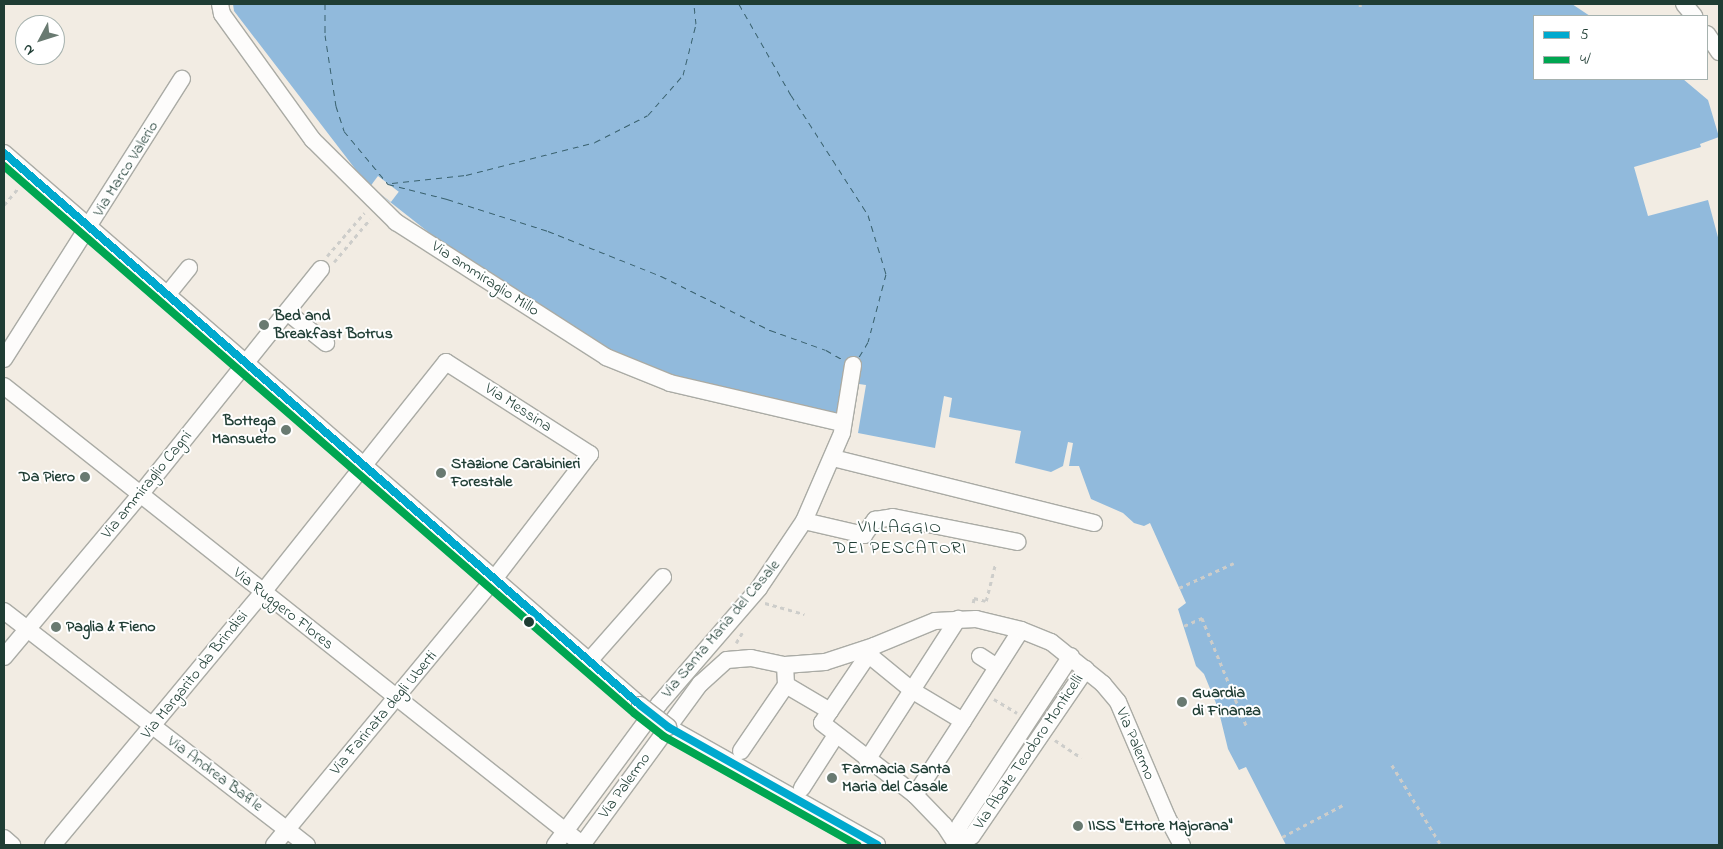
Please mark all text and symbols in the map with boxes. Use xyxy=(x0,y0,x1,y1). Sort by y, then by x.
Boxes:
north arrow xyxy=(15,15,65,65)
legend xyxy=(1533,15,1708,80)
text: 5 xyxy=(1580,24,1589,46)
text: N xyxy=(18,39,40,60)
text: 4/ xyxy=(1580,49,1591,71)
street label: Via Marco Valerio xyxy=(89,118,163,220)
street label: Via ammiraglio Millo xyxy=(428,237,542,321)
place label: Bed and Breakfast Botrus xyxy=(274,306,393,344)
marker: Bed and Breakfast Botrus xyxy=(258,319,270,331)
street label: Via Messina xyxy=(481,379,555,437)
place label: Bottega Mansueto xyxy=(212,411,276,449)
marker: Bottega Mansueto xyxy=(280,424,292,436)
street label: Via ammiraglio Cagni xyxy=(97,427,197,543)
place label: Stazione Carabinieri Forestale xyxy=(451,454,580,492)
place label: Da Piero xyxy=(19,467,75,487)
marker: Stazione Carabinieri Forestale xyxy=(435,467,447,479)
marker: Da Piero xyxy=(79,471,91,483)
district label: VILLAGGIO DEI PESCATORI xyxy=(831,518,969,560)
street label: Via Santa Maria del Casale xyxy=(658,556,784,702)
street label: Via Ruggero Flores xyxy=(229,564,337,654)
street label: Via Margarito da Brindisi xyxy=(137,607,253,743)
place label: Paglia & Fieno xyxy=(66,617,156,637)
unlabelled marker xyxy=(524,617,534,627)
marker: Paglia & Fieno xyxy=(50,621,62,633)
street label: Via Farinata degli Uberti xyxy=(326,647,442,779)
street label: Via Abate Teodoro Monticelli xyxy=(970,671,1088,833)
place label: Guardia di Finanza xyxy=(1192,683,1261,721)
marker: Guardia di Finanza xyxy=(1176,696,1188,708)
street label: Via Palermo xyxy=(1111,705,1159,783)
street label: Via Andrea Bafile xyxy=(163,732,267,816)
street label: Via Palermo xyxy=(595,749,655,823)
place label: Farmacia Santa Maria del Casale xyxy=(842,759,950,797)
marker: Farmacia Santa Maria del Casale xyxy=(826,772,838,784)
place label: IISS "Ettore Majorana" xyxy=(1088,816,1232,836)
marker: IISS "Ettore Majorana" xyxy=(1072,820,1084,832)

